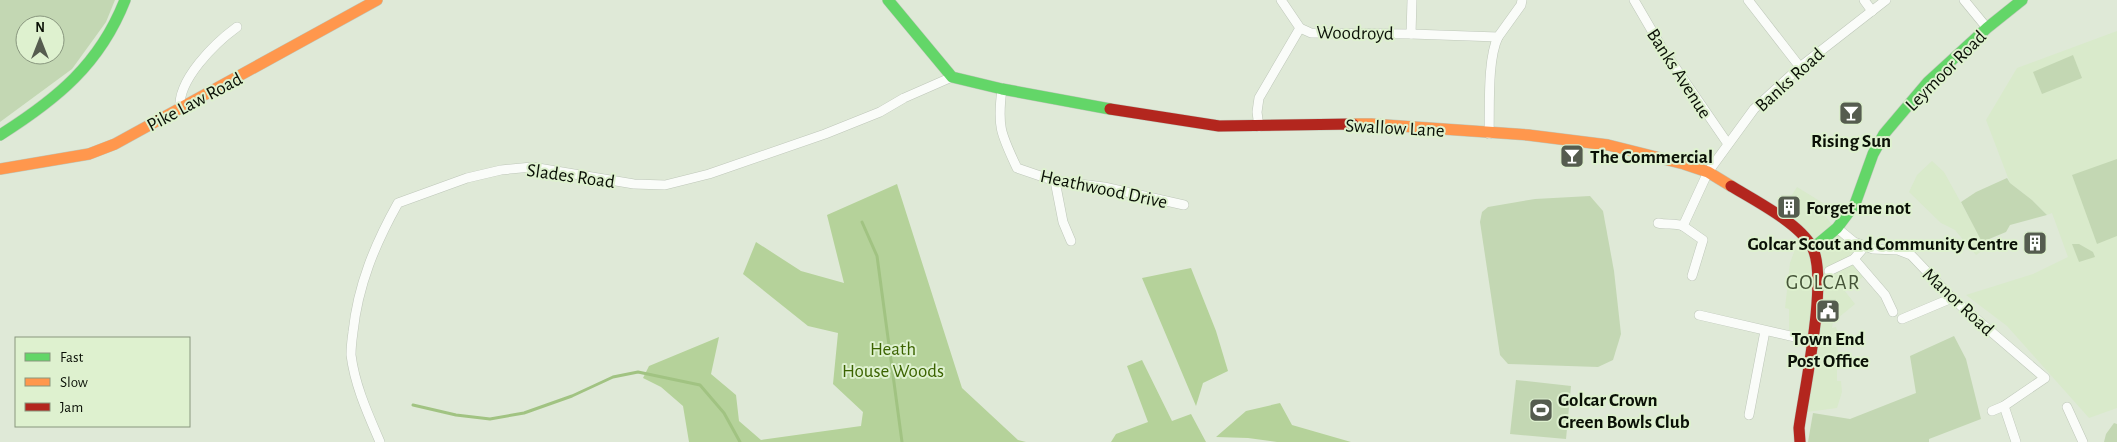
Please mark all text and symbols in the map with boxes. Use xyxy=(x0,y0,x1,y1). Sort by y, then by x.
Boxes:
north arrow xyxy=(15,15,65,65)
text: N xyxy=(35,21,45,35)
street label: Woodroyd xyxy=(1316,23,1394,44)
street label: Banks Avenue xyxy=(1643,26,1715,122)
street label: Leymoor Road xyxy=(1902,27,1990,115)
street label: Banks Road xyxy=(1752,44,1828,116)
street label: Pike Law Road xyxy=(144,69,246,135)
bar icon: Rising Sun xyxy=(1838,100,1864,126)
street label: Swallow Lane xyxy=(1345,116,1445,141)
place label: Rising Sun xyxy=(1811,132,1891,151)
bar icon: The Commercial xyxy=(1559,143,1585,169)
place label: The Commercial xyxy=(1590,148,1713,167)
street label: Slades Road xyxy=(526,161,616,192)
street label: Heathwood Drive xyxy=(1038,167,1169,212)
building icon: Forget me not xyxy=(1776,194,1802,220)
place label: Forget me not xyxy=(1806,199,1911,218)
building icon: Golcar Scout and Community Centre xyxy=(2022,230,2048,256)
place label: Golcar Scout and Community Centre xyxy=(1747,235,2018,254)
street label: Manor Road xyxy=(1919,265,1997,340)
district label: GOLCAR xyxy=(1786,272,1860,293)
public building icon: Town End Post Office xyxy=(1815,298,1841,324)
place label: Town End Post Office xyxy=(1787,330,1869,371)
legend xyxy=(15,337,190,427)
park label: Heath House Woods xyxy=(842,340,944,381)
text: Fast xyxy=(60,350,84,365)
text: Slow xyxy=(60,375,88,390)
place label: Golcar Crown Green Bowls Club xyxy=(1558,391,1690,432)
sports icon: Golcar Crown Green Bowls Club xyxy=(1528,397,1554,423)
text: Jam xyxy=(60,400,83,415)

